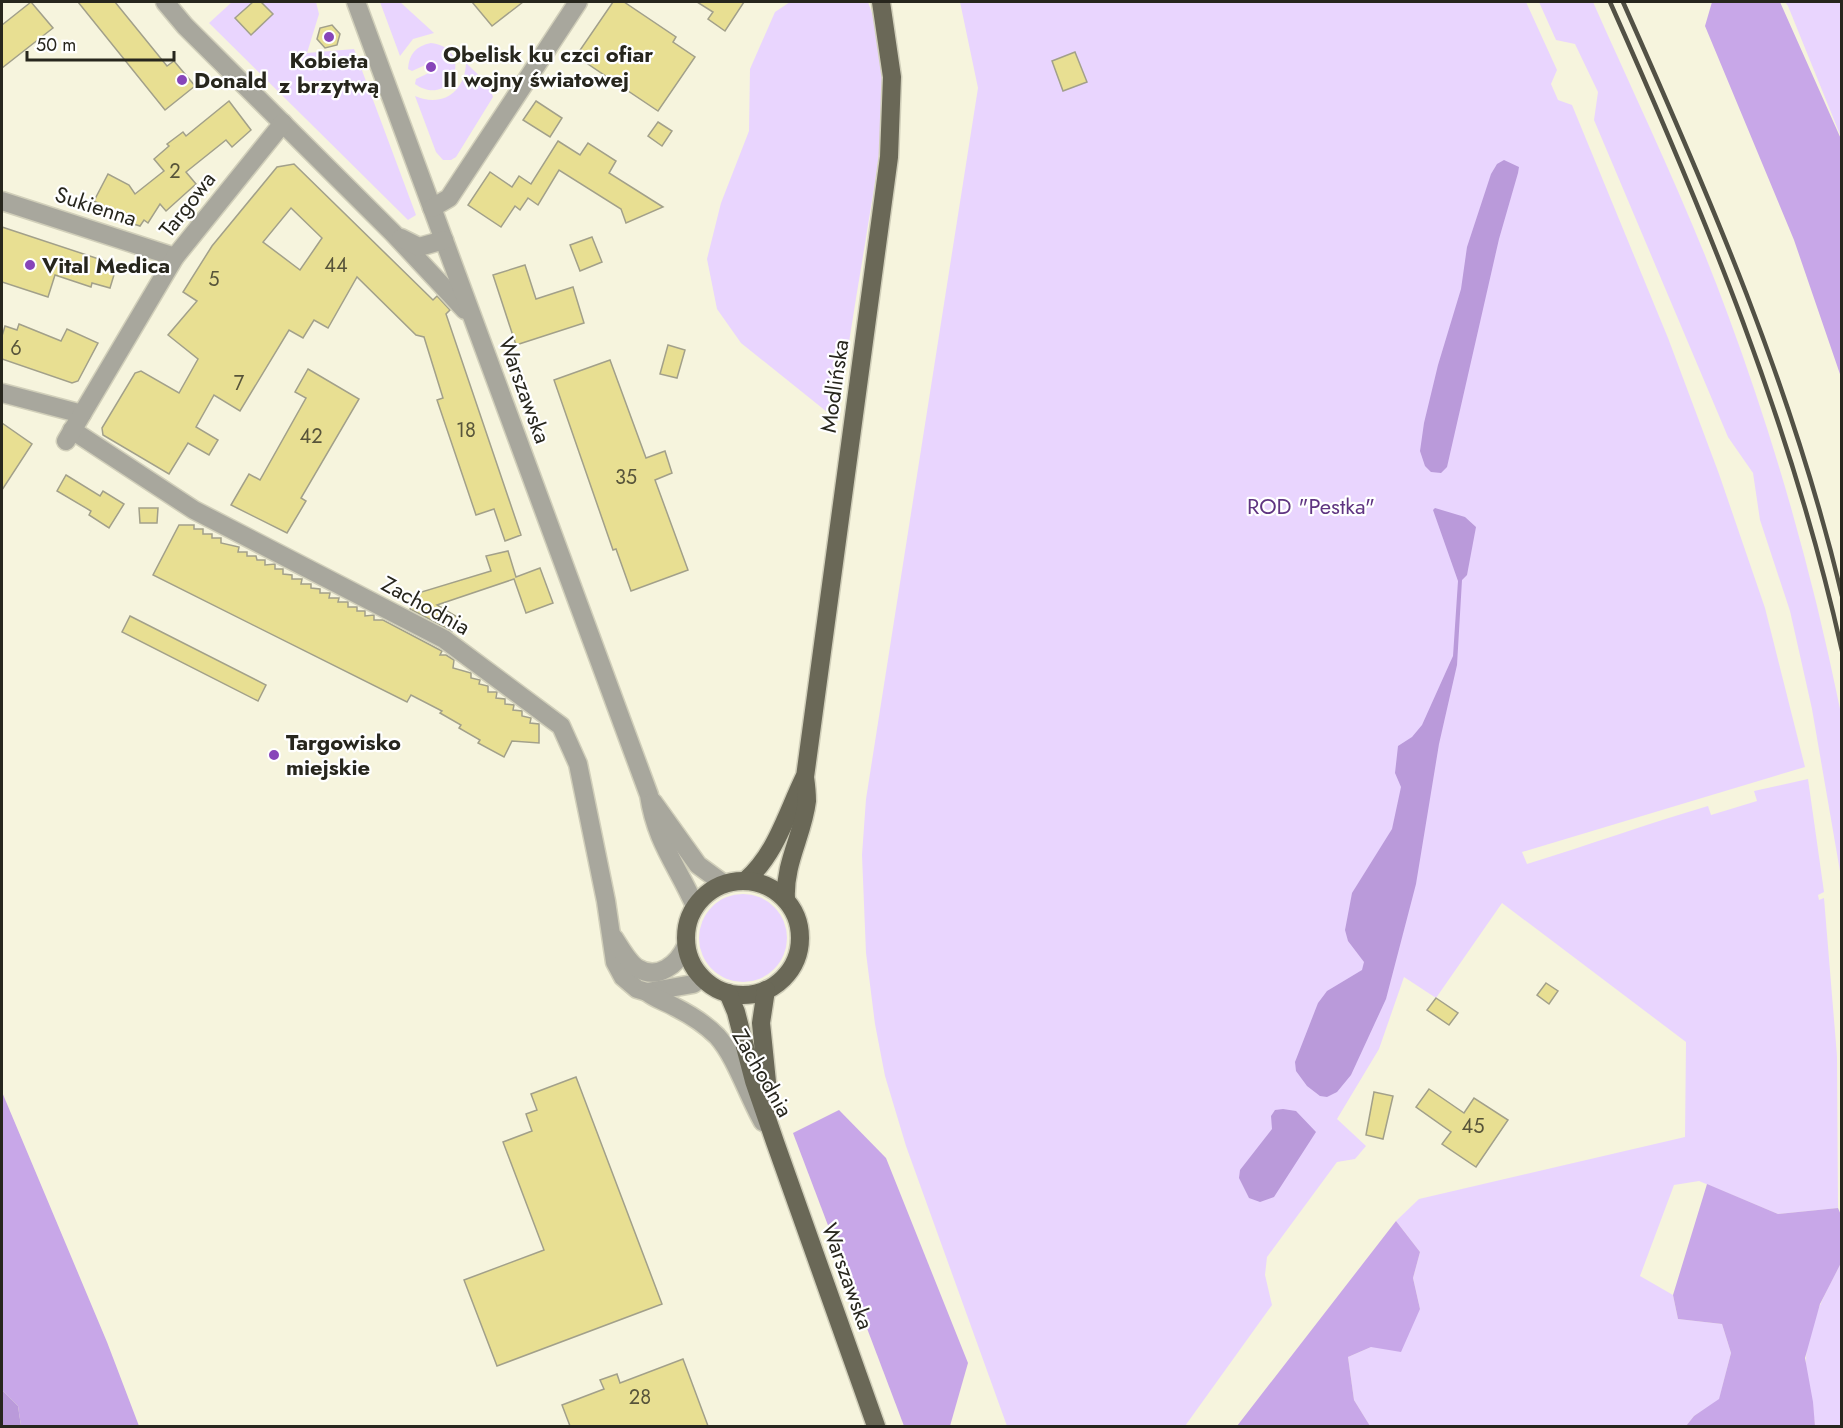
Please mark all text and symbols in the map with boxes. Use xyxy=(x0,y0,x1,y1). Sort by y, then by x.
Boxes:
scale bar xyxy=(27,24,174,62)
marker: Kobieta z brzytwą xyxy=(322,30,336,44)
text: 50 m xyxy=(36,32,76,58)
place label: Obelisk ku czci ofiar II wojny światowej xyxy=(443,38,653,95)
place label: Kobieta z brzytwą xyxy=(279,44,379,101)
marker: Obelisk ku czci ofiar II wojny światowej xyxy=(424,60,438,74)
place label: Donald xyxy=(194,64,267,96)
marker: Donald xyxy=(175,73,189,87)
house number: 2 xyxy=(169,157,181,186)
street label: Targowa xyxy=(151,164,223,244)
street label: Sukienna xyxy=(51,178,141,234)
place label: Vital Medica xyxy=(41,249,170,281)
house number: 44 xyxy=(324,251,348,280)
marker: Vital Medica xyxy=(23,258,37,272)
house number: 5 xyxy=(208,265,220,294)
street label: Warszawska xyxy=(491,332,559,448)
house number: 6 xyxy=(10,334,22,363)
street label: Modlińska xyxy=(812,337,856,435)
house number: 7 xyxy=(234,369,245,398)
house number: 18 xyxy=(456,416,476,445)
house number: 42 xyxy=(299,422,323,451)
house number: 35 xyxy=(615,463,637,492)
park label: ROD "Pestka" xyxy=(1247,490,1375,522)
street label: Zachodnia xyxy=(376,567,476,643)
place label: Targowisko miejskie xyxy=(286,726,401,783)
marker: Targowisko miejskie xyxy=(267,748,281,762)
street label: Zachodnia xyxy=(725,1023,801,1123)
house number: 45 xyxy=(1462,1112,1484,1141)
street label: Warszawska xyxy=(814,1218,882,1334)
house number: 28 xyxy=(629,1383,651,1412)

